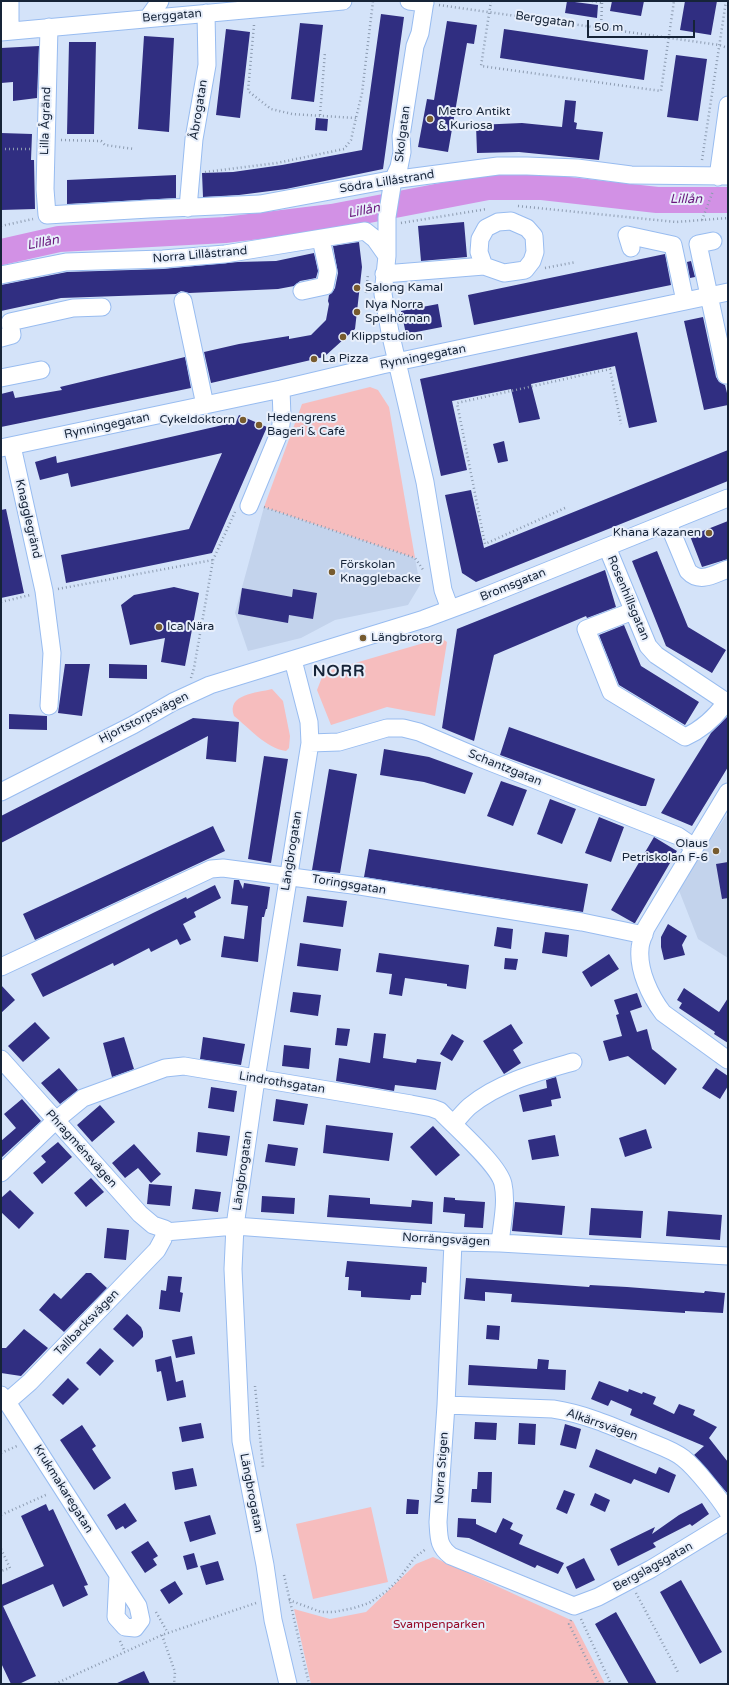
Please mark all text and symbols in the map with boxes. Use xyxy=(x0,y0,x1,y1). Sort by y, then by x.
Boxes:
street label: Berggatan xyxy=(142,6,202,26)
street label: Berggatan xyxy=(514,9,576,31)
scale bar xyxy=(589,12,697,38)
text: 50 m xyxy=(594,20,623,34)
street label: Åbrogatan xyxy=(187,79,211,141)
street label: Lilla Ågränd xyxy=(38,87,54,155)
street label: Skolgatan xyxy=(392,105,414,163)
place label: Metro Antikt & Kuriosa xyxy=(438,105,510,133)
marker: Metro Antikt & Kuriosa xyxy=(425,114,435,124)
street label: Södra Lillåstrand xyxy=(339,167,435,197)
water label: Lillån xyxy=(670,192,702,208)
water label: Lillån xyxy=(347,200,381,222)
water label: Lillån xyxy=(26,232,60,254)
street label: Norra Lillåstrand xyxy=(152,244,248,266)
place label: Salong Kamal xyxy=(365,281,443,295)
marker: Salong Kamal xyxy=(352,283,362,293)
place label: Nya Norra Spelhörnan xyxy=(365,298,430,326)
marker: Nya Norra Spelhörnan xyxy=(352,307,362,317)
place label: Klippstudion xyxy=(351,330,423,344)
marker: Klippstudion xyxy=(338,332,348,342)
street label: Rynningegatan xyxy=(379,342,467,372)
place label: La Pizza xyxy=(322,352,368,366)
marker: La Pizza xyxy=(309,354,319,364)
street label: Rynningegatan xyxy=(63,410,151,442)
place label: Hedengrens Bageri & Café xyxy=(267,411,345,439)
place label: Cykeldoktorn xyxy=(159,413,235,427)
marker: Cykeldoktorn xyxy=(238,415,248,425)
marker: Hedengrens Bageri & Café xyxy=(254,420,264,430)
street label: Knagglegränd xyxy=(12,478,44,560)
place label: Khana Kazanen xyxy=(613,526,701,540)
marker: Khana Kazanen xyxy=(704,528,714,538)
street label: Rosenhillsgatan xyxy=(604,554,652,642)
place label: Förskolan Knagglebacke xyxy=(340,558,421,586)
street label: Bromsgatan xyxy=(478,565,548,605)
marker: Förskolan Knagglebacke xyxy=(327,567,337,577)
place label: Ica Nära xyxy=(167,620,214,634)
marker: Ica Nära xyxy=(154,622,164,632)
place label: Längbrotorg xyxy=(371,631,443,645)
marker: Längbrotorg xyxy=(358,633,368,643)
district label: NORR xyxy=(313,662,365,682)
street label: Hjortstorpsvägen xyxy=(97,689,191,747)
street label: Schantzgatan xyxy=(466,747,544,789)
street label: Längbrogatan xyxy=(279,810,305,892)
place label: Olaus Petriskolan F-6 xyxy=(622,837,708,865)
marker: Olaus Petriskolan F-6 xyxy=(711,846,721,856)
street label: Toringsgatan xyxy=(311,872,387,898)
street label: Lindrothsgatan xyxy=(238,1069,326,1097)
street label: Phragménsvägen xyxy=(42,1107,120,1191)
street label: Längbrogatan xyxy=(230,1130,256,1212)
street label: Norrängsvägen xyxy=(402,1231,490,1249)
street label: Tallbacksvägen xyxy=(52,1287,122,1359)
street label: Alkärrsvägen xyxy=(564,1406,640,1444)
street label: Norra Stigen xyxy=(432,1431,452,1505)
street label: Krukmakaregatan xyxy=(30,1442,96,1536)
street label: Längbrogatan xyxy=(236,1452,266,1534)
street label: Bergslagsgatan xyxy=(611,1539,695,1595)
park label: Svampenparken xyxy=(393,1618,485,1632)

